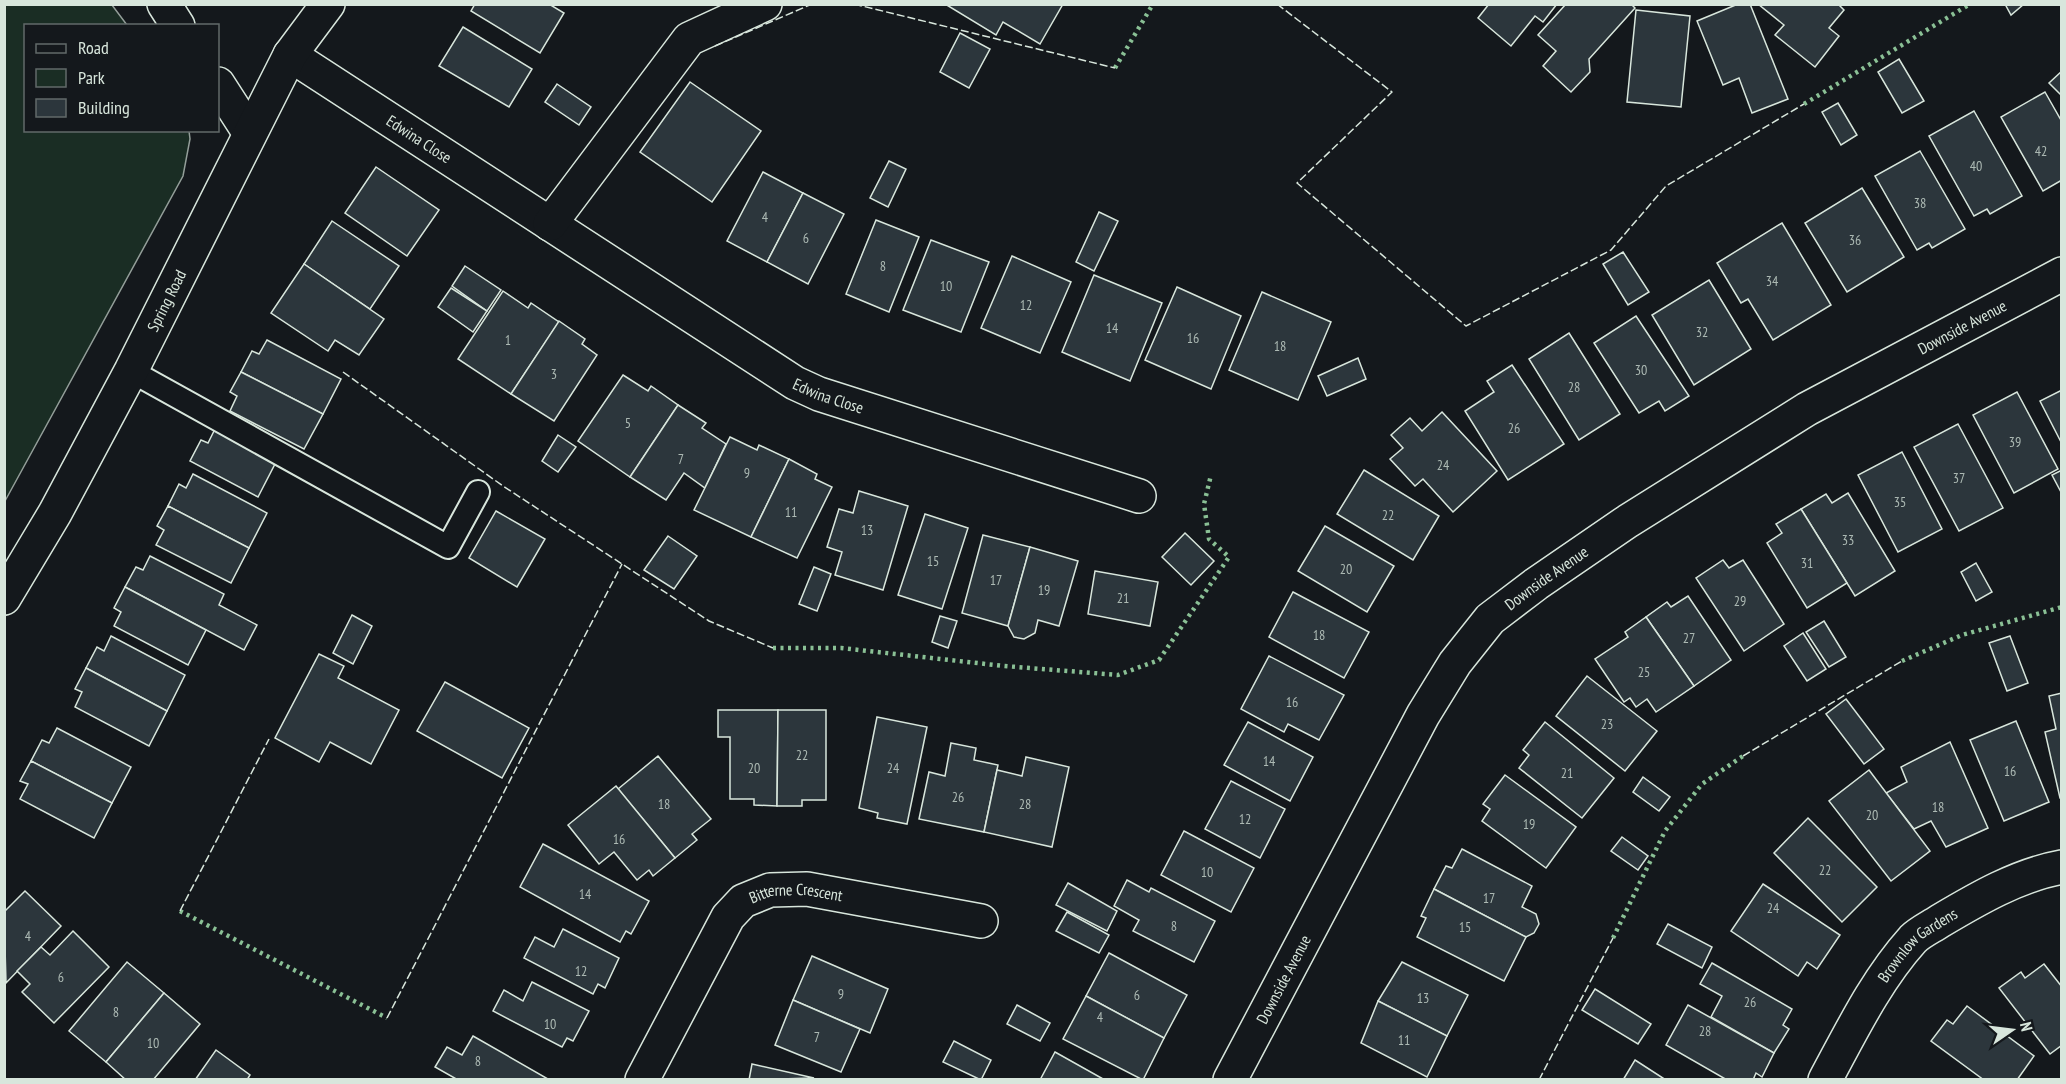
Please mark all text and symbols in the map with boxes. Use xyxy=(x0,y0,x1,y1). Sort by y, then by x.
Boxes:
legend xyxy=(24,24,219,132)
text: Road xyxy=(78,36,109,59)
text: Park xyxy=(78,66,105,89)
text: Building xyxy=(78,96,130,119)
street label: Edwina Close xyxy=(383,110,455,167)
house number: 42 xyxy=(2035,142,2047,160)
house number: 40 xyxy=(1970,157,1982,175)
house number: 38 xyxy=(1914,194,1926,212)
house number: 4 xyxy=(762,208,769,226)
house number: 6 xyxy=(803,229,809,247)
house number: 36 xyxy=(1849,231,1861,249)
house number: 8 xyxy=(880,257,886,275)
street label: Spring Road xyxy=(143,266,190,335)
house number: 34 xyxy=(1766,272,1779,290)
house number: 10 xyxy=(940,277,952,295)
street label: Downside Avenue xyxy=(1914,295,2010,359)
house number: 12 xyxy=(1020,296,1032,314)
house number: 14 xyxy=(1106,319,1119,337)
house number: 32 xyxy=(1696,323,1708,341)
house number: 16 xyxy=(1187,329,1199,347)
house number: 1 xyxy=(505,331,511,349)
house number: 18 xyxy=(1274,337,1286,355)
house number: 30 xyxy=(1635,361,1647,379)
house number: 3 xyxy=(551,365,557,383)
street label: Edwina Close xyxy=(790,374,866,418)
house number: 28 xyxy=(1568,378,1580,396)
house number: 5 xyxy=(625,414,631,432)
house number: 26 xyxy=(1508,419,1520,437)
house number: 39 xyxy=(2009,433,2021,451)
house number: 7 xyxy=(678,450,684,468)
house number: 24 xyxy=(1437,456,1450,474)
house number: 9 xyxy=(744,464,750,482)
house number: 37 xyxy=(1953,469,1965,487)
house number: 35 xyxy=(1894,493,1906,511)
house number: 11 xyxy=(785,503,797,521)
house number: 22 xyxy=(1382,506,1394,524)
house number: 13 xyxy=(861,521,873,539)
house number: 33 xyxy=(1842,531,1854,549)
street label: Downside Avenue xyxy=(1501,541,1592,614)
house number: 15 xyxy=(927,552,939,570)
house number: 31 xyxy=(1801,554,1813,572)
house number: 20 xyxy=(1340,560,1352,578)
house number: 17 xyxy=(990,571,1002,589)
house number: 19 xyxy=(1038,581,1050,599)
house number: 21 xyxy=(1117,589,1129,607)
house number: 29 xyxy=(1734,592,1746,610)
house number: 18 xyxy=(1313,626,1325,644)
house number: 27 xyxy=(1683,629,1695,647)
house number: 25 xyxy=(1638,663,1650,681)
house number: 16 xyxy=(1286,693,1298,711)
house number: 23 xyxy=(1601,715,1613,733)
house number: 22 xyxy=(796,746,808,764)
house number: 14 xyxy=(1263,752,1276,770)
house number: 20 xyxy=(748,759,760,777)
house number: 24 xyxy=(887,759,900,777)
house number: 16 xyxy=(2004,762,2016,780)
house number: 21 xyxy=(1561,764,1573,782)
house number: 26 xyxy=(952,788,964,806)
house number: 18 xyxy=(658,795,670,813)
house number: 28 xyxy=(1019,795,1031,813)
house number: 18 xyxy=(1932,798,1944,816)
house number: 20 xyxy=(1866,806,1878,824)
house number: 12 xyxy=(1239,810,1251,828)
house number: 19 xyxy=(1523,815,1535,833)
house number: 16 xyxy=(613,830,625,848)
house number: 22 xyxy=(1819,861,1831,879)
house number: 10 xyxy=(1201,863,1213,881)
street label: Bitterne Crescent xyxy=(746,879,845,907)
house number: 14 xyxy=(579,885,592,903)
house number: 17 xyxy=(1483,889,1495,907)
house number: 24 xyxy=(1767,899,1780,917)
street label: Brownlow Gardens xyxy=(1873,903,1961,986)
house number: 8 xyxy=(1171,917,1177,935)
house number: 15 xyxy=(1459,918,1471,936)
house number: 4 xyxy=(25,927,32,945)
street label: Downside Avenue xyxy=(1252,931,1315,1027)
house number: 12 xyxy=(575,962,587,980)
house number: 6 xyxy=(58,968,64,986)
house number: 9 xyxy=(838,985,844,1003)
house number: 6 xyxy=(1134,986,1140,1004)
house number: 13 xyxy=(1417,989,1429,1007)
house number: 26 xyxy=(1744,993,1756,1011)
north arrow xyxy=(1982,1000,2042,1060)
house number: 8 xyxy=(113,1003,119,1021)
house number: 4 xyxy=(1097,1008,1104,1026)
house number: 10 xyxy=(544,1015,556,1033)
text: N xyxy=(2016,1020,2037,1033)
house number: 28 xyxy=(1699,1022,1711,1040)
house number: 7 xyxy=(814,1028,820,1046)
house number: 11 xyxy=(1398,1031,1410,1049)
house number: 10 xyxy=(147,1034,159,1052)
house number: 8 xyxy=(475,1052,481,1070)

